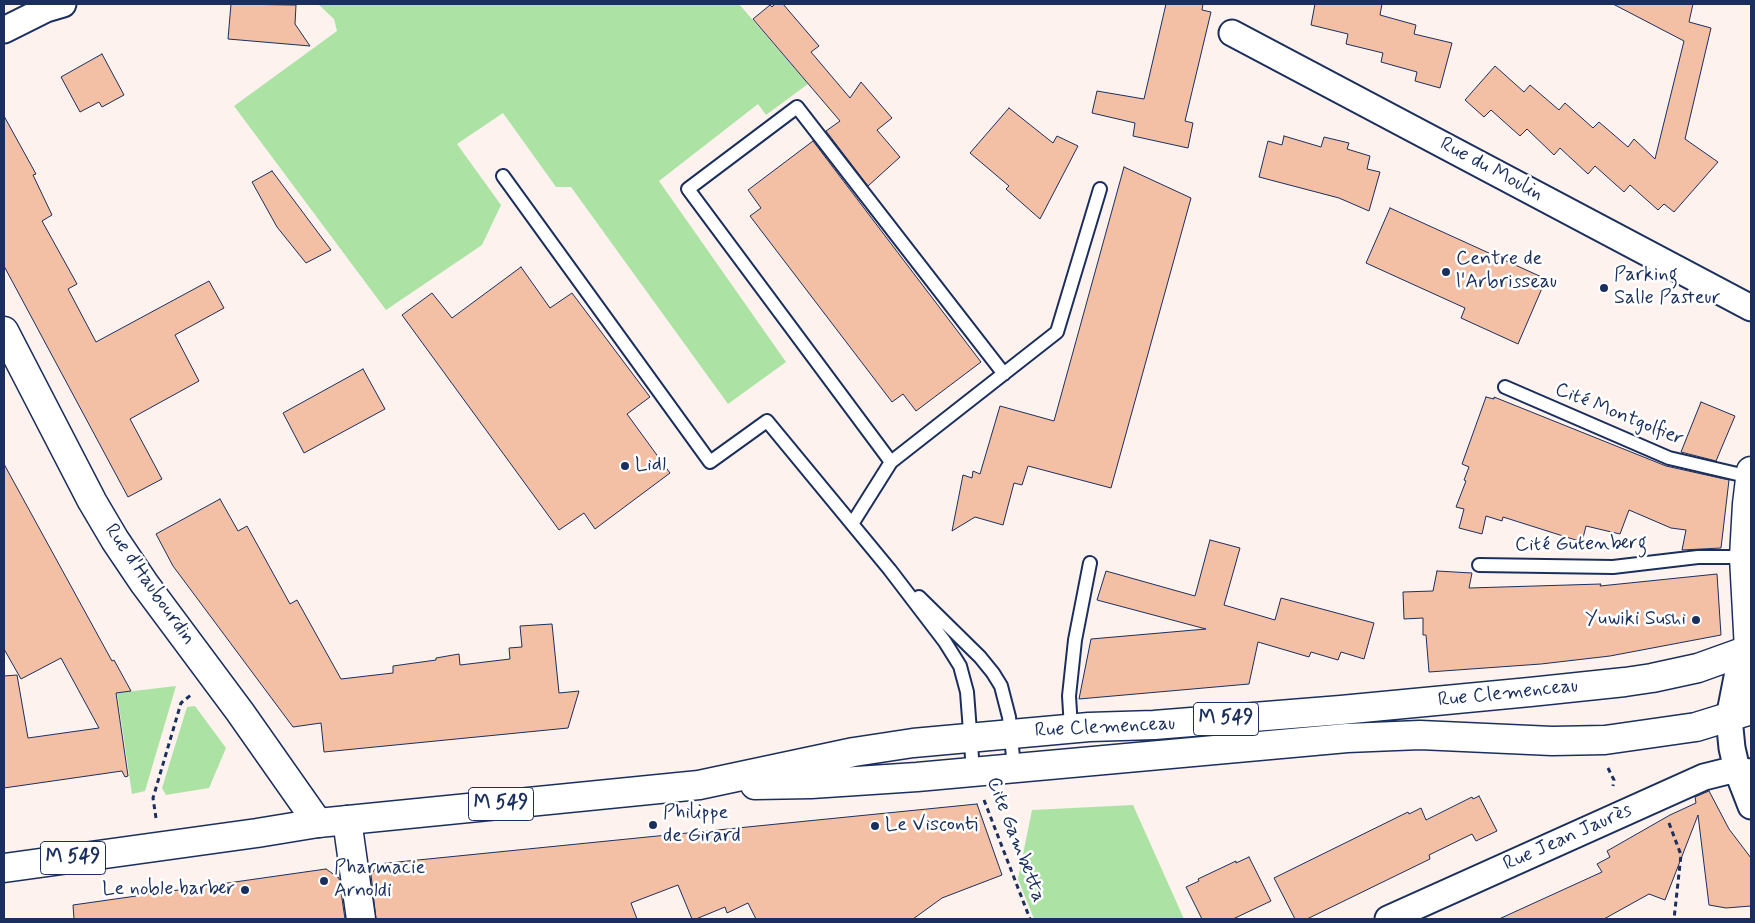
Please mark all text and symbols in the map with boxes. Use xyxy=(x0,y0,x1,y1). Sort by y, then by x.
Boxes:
street label: Rue du Moulin xyxy=(1435,133,1547,207)
place label: Centre de l'Arbrisseau xyxy=(1456,248,1557,295)
place label: Parking Salle Pasteur xyxy=(1614,264,1720,311)
marker: Centre de l'Arbrisseau xyxy=(1440,266,1452,278)
marker: Parking Salle Pasteur xyxy=(1598,282,1610,294)
street label: Cité Montgolfier xyxy=(1551,378,1687,452)
place label: Lidl xyxy=(635,454,666,478)
marker: Lidl xyxy=(619,460,631,472)
street label: Rue d'Haubourdin xyxy=(98,520,200,650)
street label: Cité Gutenberg xyxy=(1515,532,1647,558)
place label: Yuwiki Sushi xyxy=(1585,608,1686,632)
marker: Yuwiki Sushi xyxy=(1690,614,1702,626)
street label: Rue Clemenceau xyxy=(1437,675,1579,713)
road number: M 549 xyxy=(1194,702,1258,736)
street label: Rue Clemenceau xyxy=(1034,712,1176,744)
street label: Cite Gambetta xyxy=(980,774,1050,906)
road number: M 549 xyxy=(468,788,534,821)
street label: Rue Jean Jaurès xyxy=(1500,799,1636,877)
place label: Philippe de Girard xyxy=(663,802,741,849)
place label: Le Visconti xyxy=(885,814,978,838)
marker: Philippe de Girard xyxy=(647,819,659,831)
marker: Le Visconti xyxy=(869,820,881,832)
road number: M 549 xyxy=(40,841,106,874)
place label: Pharmacie Arnoldi xyxy=(334,857,425,904)
marker: Pharmacie Arnoldi xyxy=(318,875,330,887)
place label: Le noble barber xyxy=(102,878,235,902)
marker: Le noble barber xyxy=(239,884,251,896)

